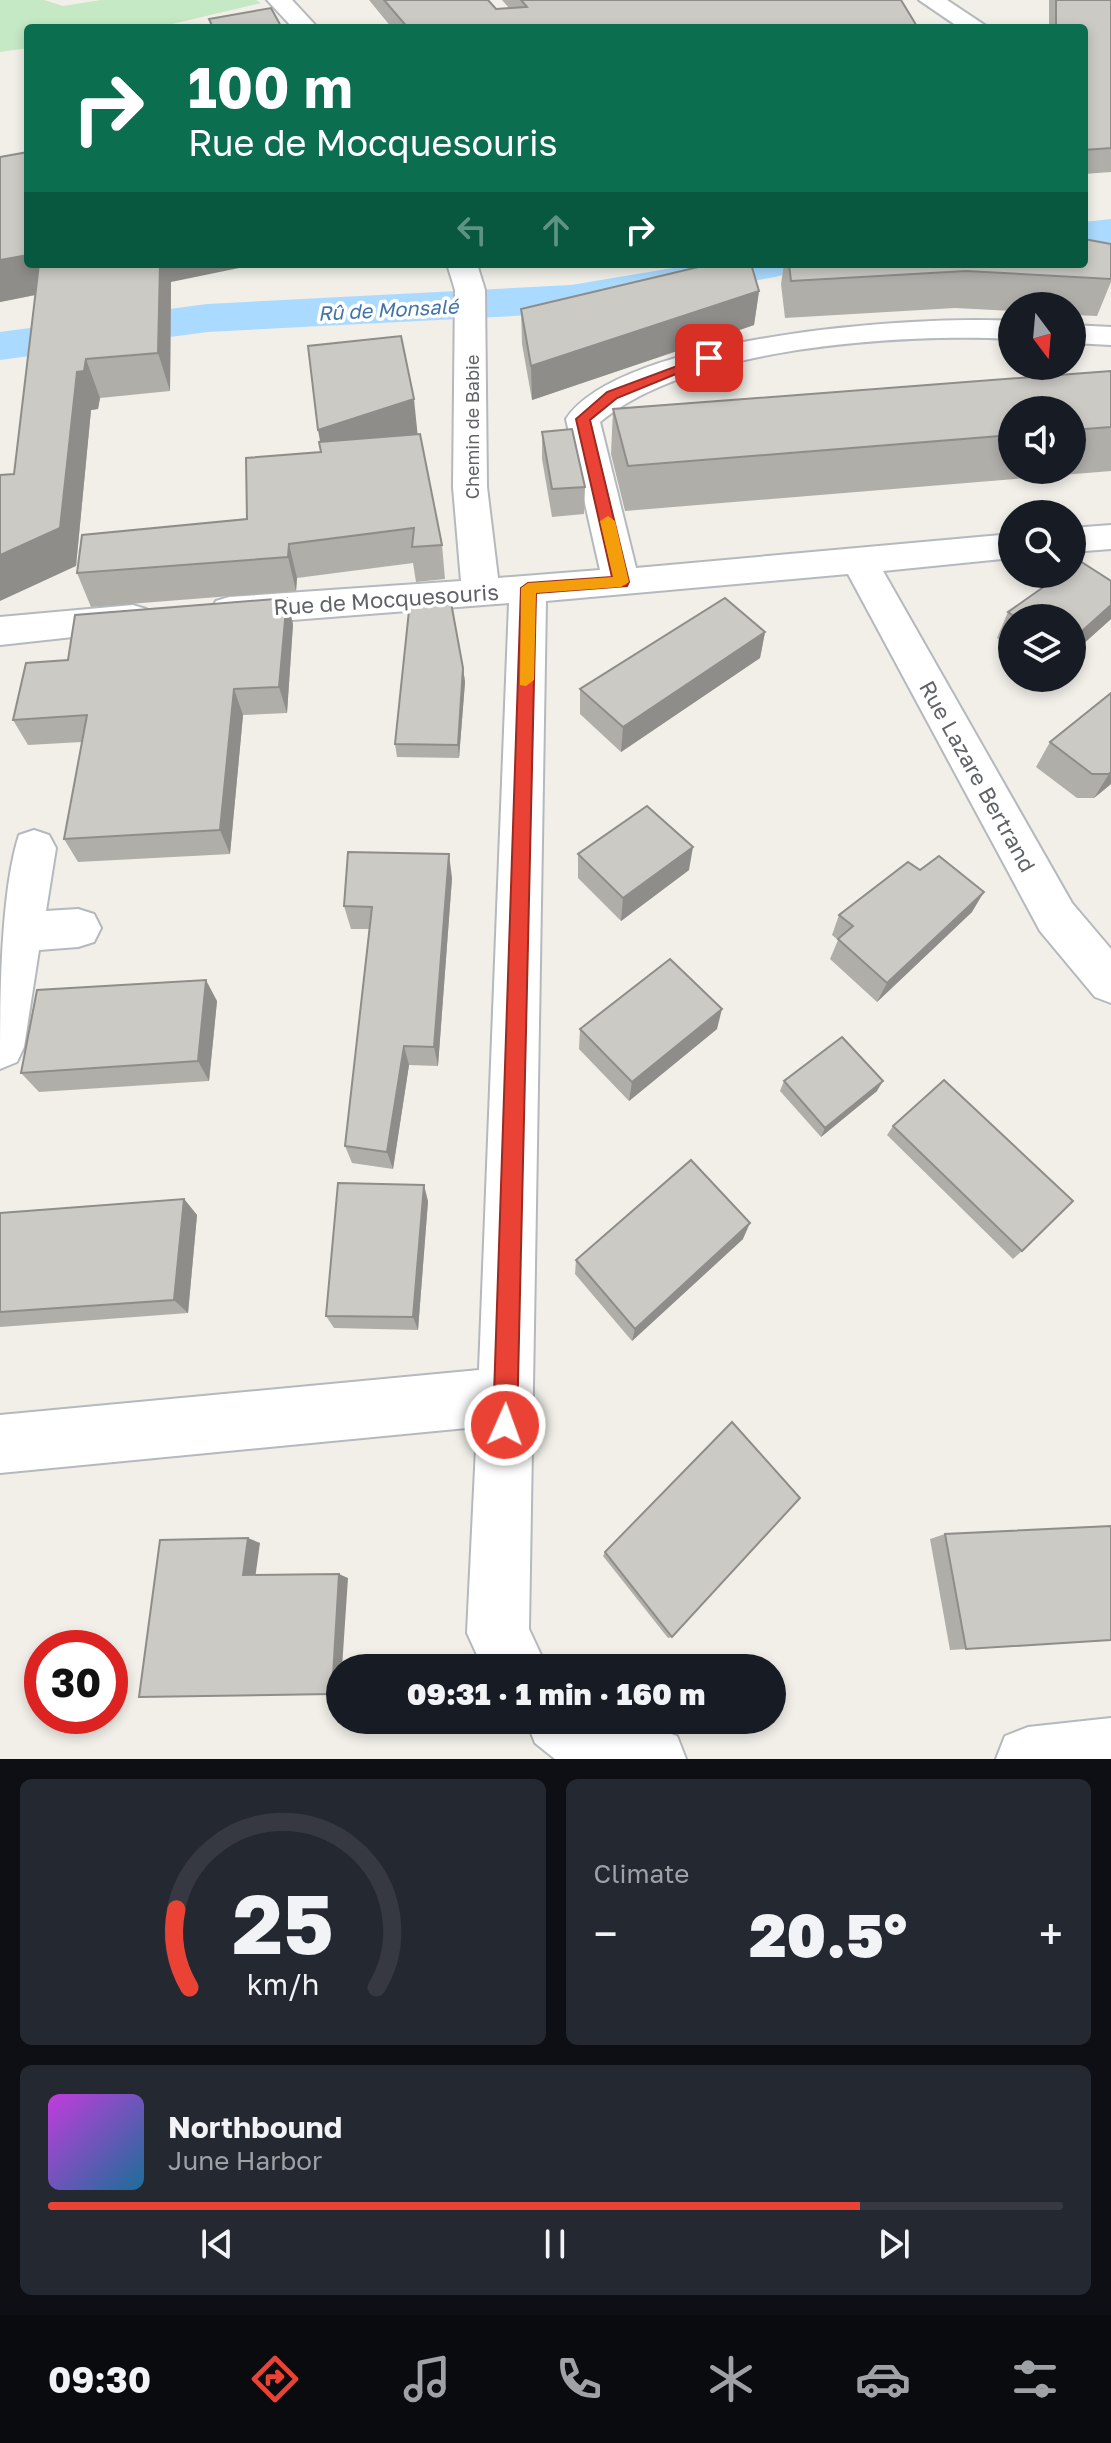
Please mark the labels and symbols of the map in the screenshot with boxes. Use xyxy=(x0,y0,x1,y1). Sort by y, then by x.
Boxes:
north arrow xyxy=(998,292,1086,380)
water label: Rû de Monsalé xyxy=(317,293,461,325)
pin xyxy=(675,324,743,392)
street label: Chemin de Babie xyxy=(461,355,483,499)
street label: Rue de Mocquesouris xyxy=(272,578,500,620)
street label: Rue Lazare Bertrand xyxy=(914,676,1042,876)
position arrow xyxy=(463,1383,547,1467)
speed limit sign: 30 xyxy=(24,1630,128,1734)

